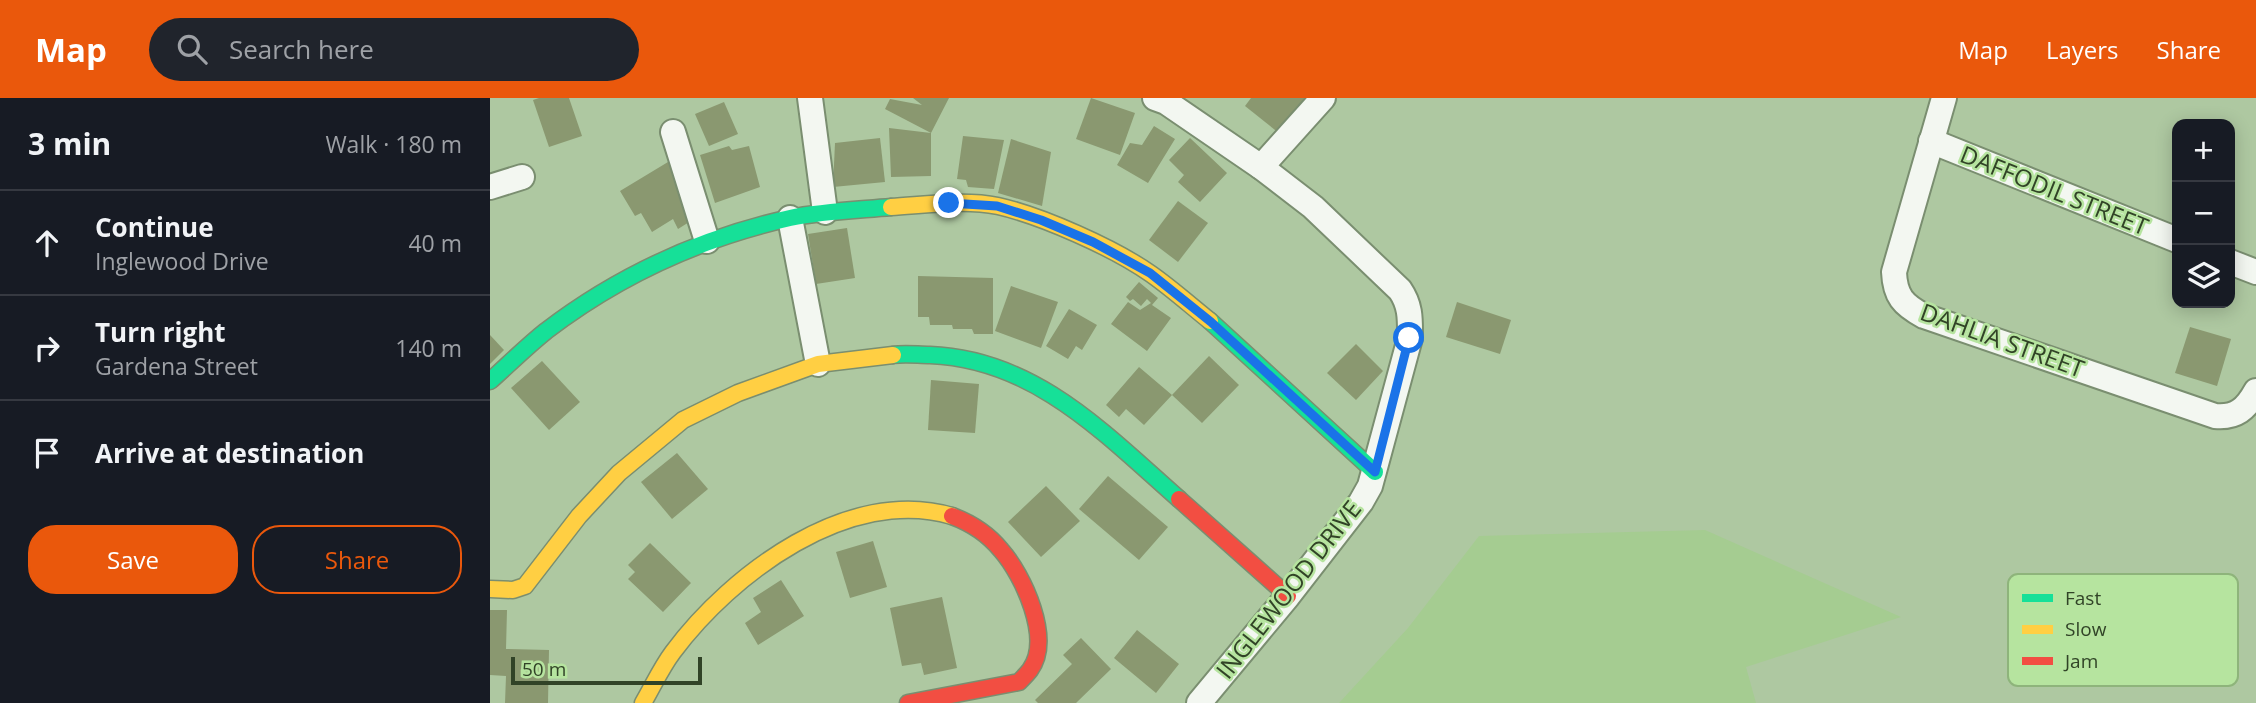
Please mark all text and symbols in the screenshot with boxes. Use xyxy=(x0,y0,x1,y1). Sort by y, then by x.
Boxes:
search box xyxy=(149,18,639,81)
text: Map xyxy=(35,27,107,72)
icon: search xyxy=(173,30,211,68)
text: Search here xyxy=(229,31,374,67)
text: Map xyxy=(1958,33,2008,66)
text: Layers xyxy=(2046,33,2119,66)
text: Share xyxy=(2157,33,2221,66)
map controls xyxy=(2172,119,2235,308)
button: + xyxy=(2172,119,2235,182)
text: 3 min xyxy=(28,123,111,164)
text: Walk · 180 m xyxy=(325,128,462,160)
street label: DAFFODIL STREET xyxy=(1956,137,2153,242)
button: − xyxy=(2172,182,2235,245)
route end xyxy=(933,187,964,218)
text: Continue xyxy=(95,209,214,245)
icon: ahead xyxy=(28,224,66,262)
text: 40 m xyxy=(408,227,462,259)
text: Inglewood Drive xyxy=(95,245,269,277)
button: layers xyxy=(2172,245,2235,308)
street label: DAHLIA STREET xyxy=(1916,295,2089,385)
text: Turn right xyxy=(95,314,226,350)
route start xyxy=(1393,322,1424,353)
icon: right xyxy=(28,329,66,367)
text: 140 m xyxy=(395,332,462,364)
text: Gardena Street xyxy=(95,350,258,382)
icon: arrive xyxy=(28,434,66,472)
text: Arrive at destination xyxy=(95,435,364,471)
street label: INGLEWOOD DRIVE xyxy=(1208,493,1368,685)
button: Save xyxy=(28,525,238,594)
button: Share xyxy=(252,525,462,594)
legend xyxy=(2008,574,2238,686)
text: Fast xyxy=(2065,585,2101,611)
text: Slow xyxy=(2065,616,2107,642)
text: Jam xyxy=(2063,648,2098,674)
scale bar xyxy=(511,654,702,686)
text: 50 m xyxy=(522,656,566,682)

